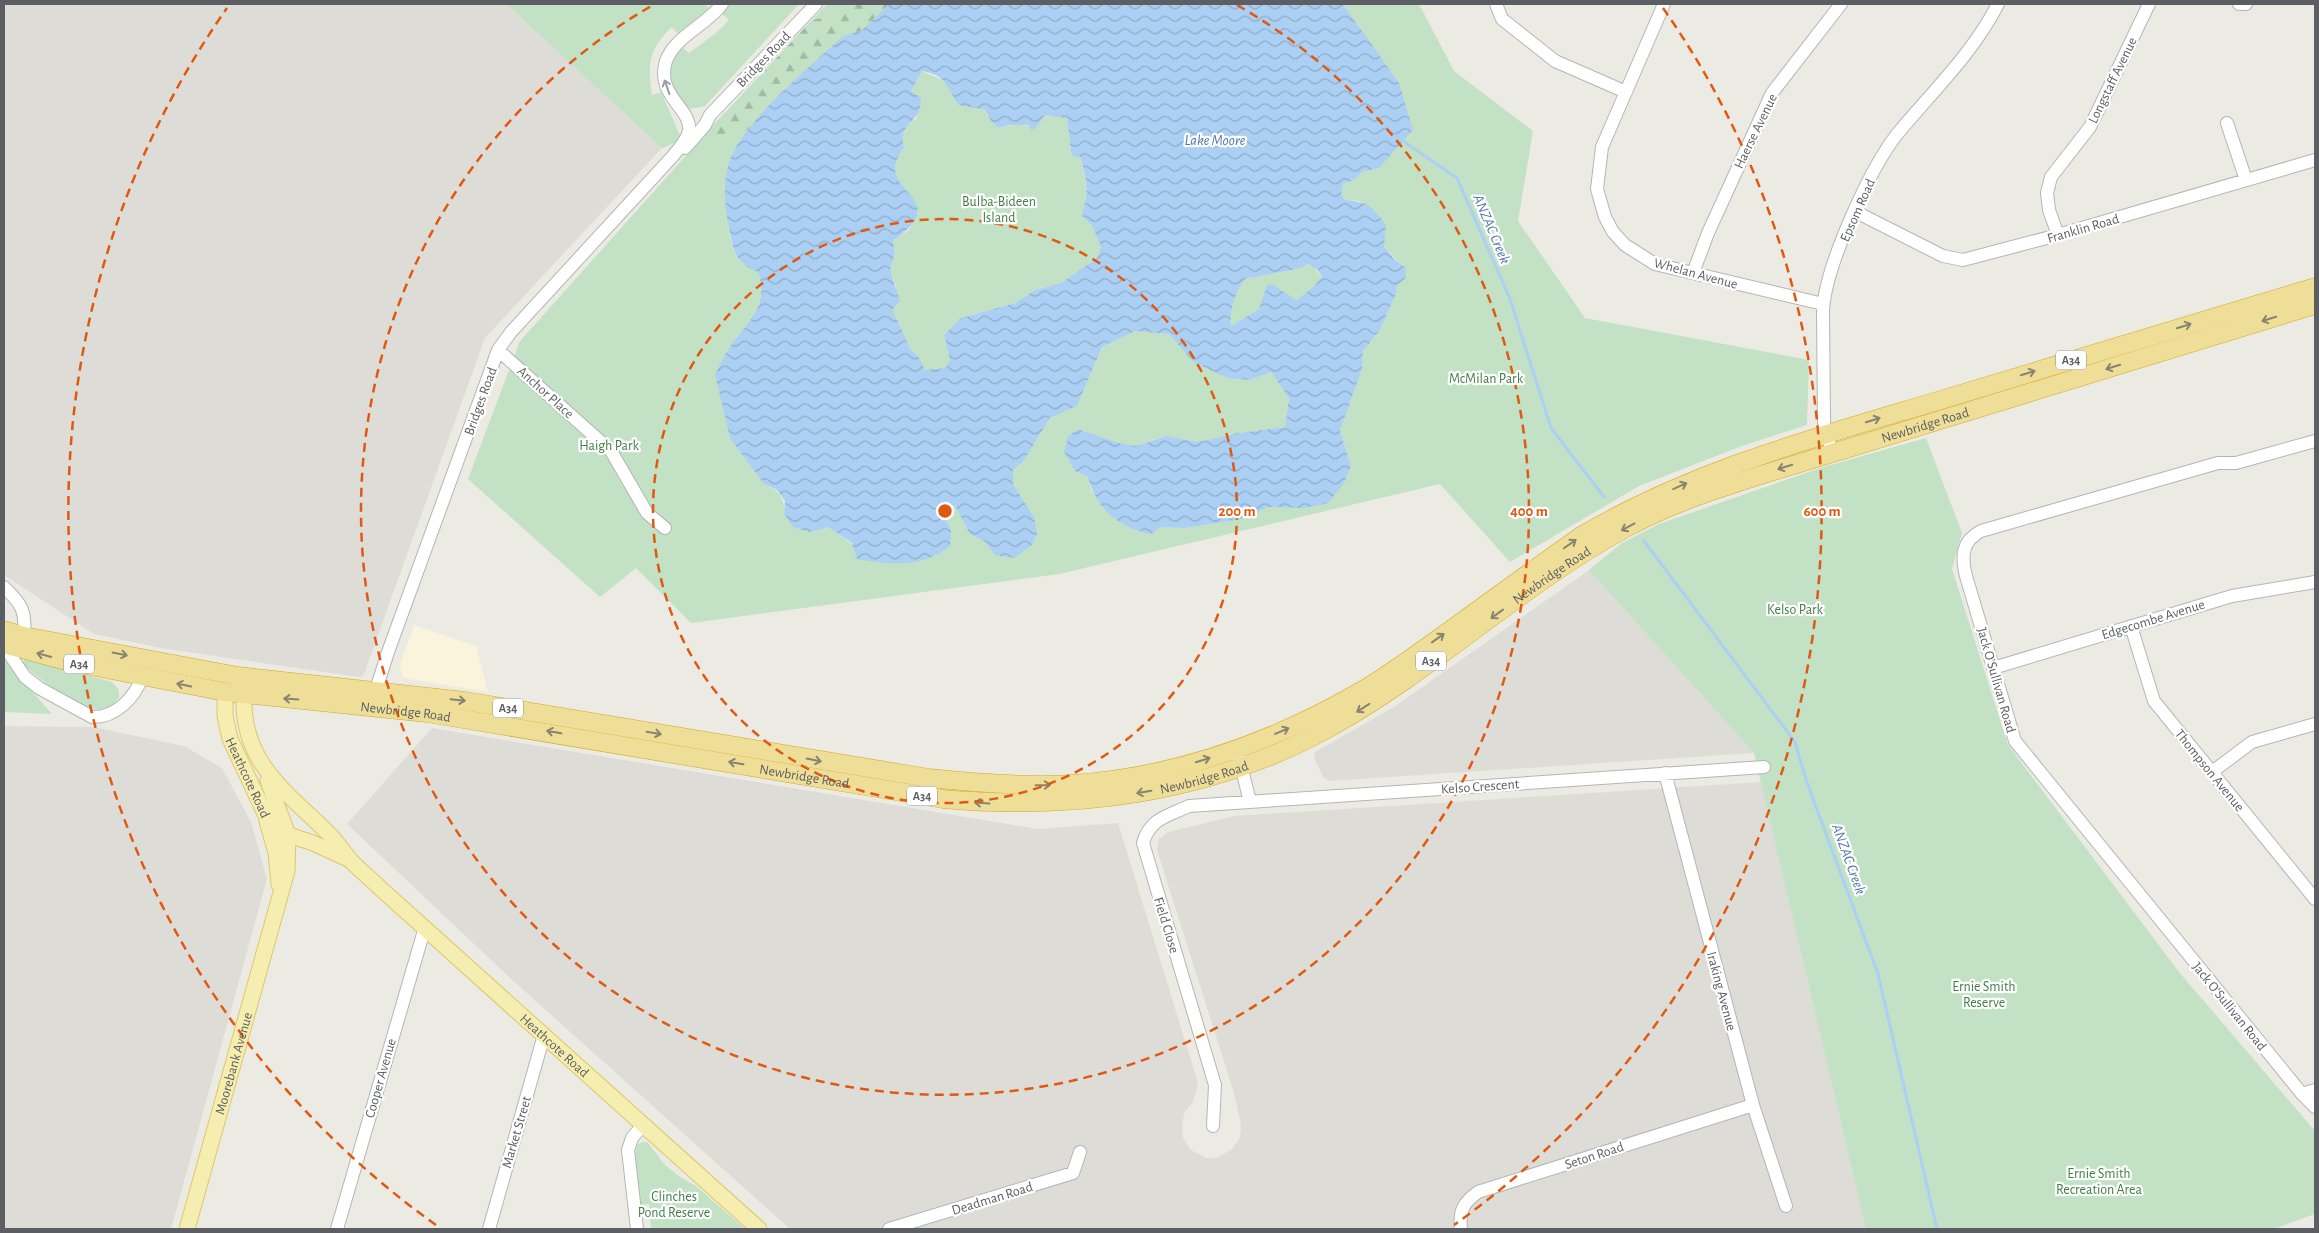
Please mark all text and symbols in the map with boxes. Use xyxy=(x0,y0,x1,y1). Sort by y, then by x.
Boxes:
street label: Bridges Road xyxy=(734,29,793,90)
street label: Longstaff Avenue xyxy=(2086,35,2140,126)
one-way arrow xyxy=(662,80,671,95)
street label: Haerse Avenue xyxy=(1732,92,1780,171)
water label: Lake Moore xyxy=(1185,133,1246,148)
street label: Epsom Road xyxy=(1838,177,1878,244)
water label: ANZAC Creek xyxy=(1470,191,1513,266)
park label: Bulba-Bideen Island xyxy=(962,195,1036,225)
street label: Franklin Road xyxy=(2046,212,2121,246)
street label: Whelan Avenue xyxy=(1652,256,1739,292)
one-way arrow xyxy=(2261,315,2277,325)
one-way arrow xyxy=(2176,321,2192,331)
road number: A34 xyxy=(2056,350,2086,370)
one-way arrow xyxy=(2106,362,2122,372)
street label: Anchor Place xyxy=(514,364,576,422)
street label: Bridges Road xyxy=(462,366,500,437)
one-way arrow xyxy=(2020,368,2036,378)
park label: McMilan Park xyxy=(1449,372,1524,386)
street label: Newbridge Road xyxy=(1880,406,1971,446)
one-way arrow xyxy=(1864,415,1880,425)
park label: Haigh Park xyxy=(579,439,639,453)
one-way arrow xyxy=(1778,463,1794,473)
one-way arrow xyxy=(1672,480,1687,490)
centre of rings xyxy=(936,502,954,520)
text: 200 m xyxy=(1218,504,1256,519)
text: 400 m xyxy=(1510,504,1548,519)
text: 600 m xyxy=(1803,504,1841,519)
one-way arrow xyxy=(1621,522,1636,532)
one-way arrow xyxy=(1563,539,1577,549)
street label: Newbridge Road xyxy=(1510,544,1593,607)
street label: Edgecombe Avenue xyxy=(2100,598,2207,642)
park label: Kelso Park xyxy=(1767,603,1824,617)
one-way arrow xyxy=(1490,609,1504,620)
street label: Jack O'Sullivan Road xyxy=(1974,626,2018,735)
one-way arrow xyxy=(1431,633,1445,643)
one-way arrow xyxy=(36,649,52,659)
one-way arrow xyxy=(112,650,128,660)
road number: A34 xyxy=(1416,651,1446,670)
road number: A34 xyxy=(64,654,94,674)
one-way arrow xyxy=(176,679,192,689)
one-way arrow xyxy=(284,694,300,703)
one-way arrow xyxy=(450,695,466,705)
road number: A34 xyxy=(493,698,523,718)
street label: Newbridge Road xyxy=(360,700,452,725)
one-way arrow xyxy=(1357,703,1371,713)
one-way arrow xyxy=(1274,726,1289,736)
one-way arrow xyxy=(546,727,562,737)
street label: Thompson Avenue xyxy=(2172,727,2247,814)
one-way arrow xyxy=(646,729,662,739)
street label: Heathcote Road xyxy=(222,735,272,820)
one-way arrow xyxy=(806,755,822,765)
one-way arrow xyxy=(1194,755,1210,764)
one-way arrow xyxy=(728,758,744,768)
street label: Newbridge Road xyxy=(1159,759,1250,797)
street label: Newbridge Road xyxy=(758,763,850,791)
street label: Kelso Crescent xyxy=(1441,777,1520,797)
one-way arrow xyxy=(1034,780,1050,790)
road number: A34 xyxy=(907,786,937,806)
one-way arrow xyxy=(1136,788,1152,798)
one-way arrow xyxy=(975,798,991,807)
water label: ANZAC Creek xyxy=(1829,821,1868,896)
street label: Field Close xyxy=(1151,895,1181,955)
street label: Iraking Avenue xyxy=(1704,950,1738,1032)
street label: Jack O'Sullivan Road xyxy=(2189,960,2269,1053)
park label: Ernie Smith Reserve xyxy=(1952,980,2016,1010)
street label: Moorebank Avenue xyxy=(213,1011,255,1116)
street label: Heathcote Road xyxy=(517,1012,591,1080)
street label: Cooper Avenue xyxy=(363,1037,399,1120)
street label: Market Street xyxy=(500,1094,534,1170)
street label: Seton Road xyxy=(1563,1140,1626,1172)
park label: Ernie Smith Recreation Area xyxy=(2056,1167,2142,1197)
street label: Deadman Road xyxy=(950,1180,1035,1218)
park label: Clinches Pond Reserve xyxy=(638,1190,710,1220)

